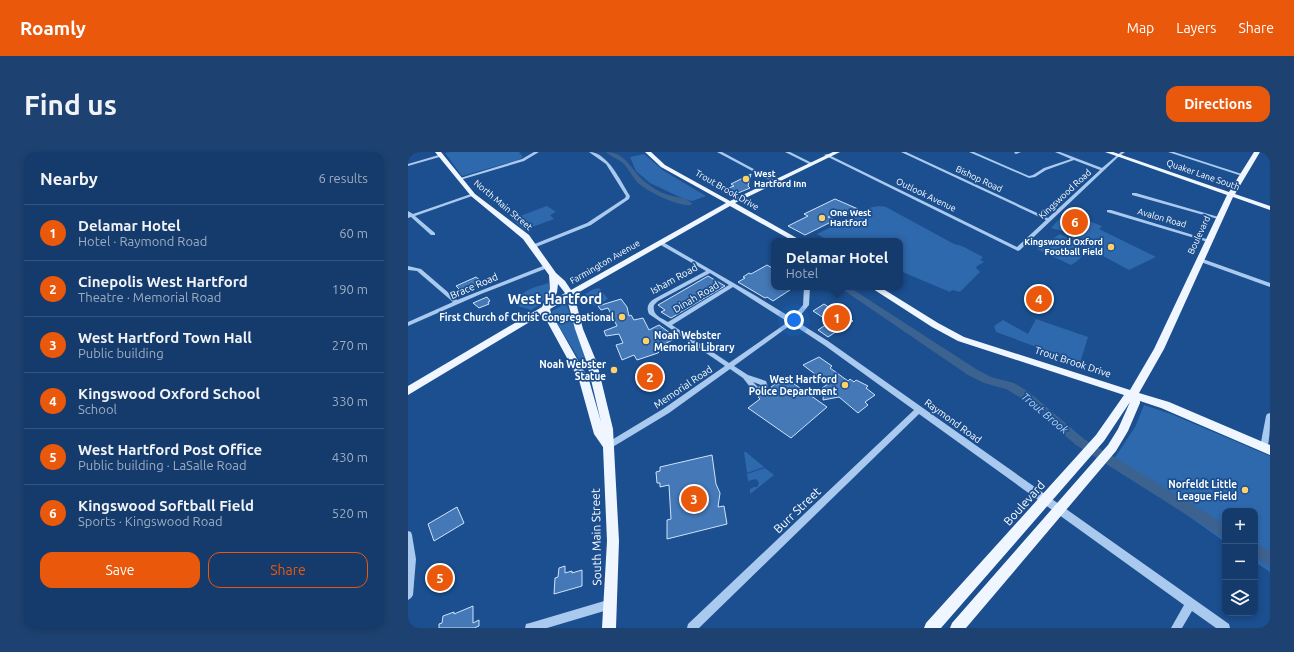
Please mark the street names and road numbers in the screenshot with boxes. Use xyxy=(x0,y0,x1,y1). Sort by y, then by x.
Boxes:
street label: Quaker Lane South xyxy=(1165,158,1241,192)
street label: Bishop Road xyxy=(954,164,1004,194)
street label: Kingswood Road xyxy=(1037,167,1093,221)
street label: Trout Brook Drive xyxy=(693,168,761,212)
street label: Outlook Avenue xyxy=(894,176,958,214)
street label: North Main Street xyxy=(472,178,534,233)
street label: Avalon Road xyxy=(1136,206,1188,230)
street label: Boulevard xyxy=(1186,214,1212,256)
street label: Farmington Avenue xyxy=(568,238,642,286)
street label: Isham Road xyxy=(649,262,699,296)
street label: Brace Road xyxy=(448,271,500,301)
street label: Dinah Road xyxy=(671,279,721,315)
street label: Trout Brook Drive xyxy=(1033,344,1113,380)
street label: Memorial Road xyxy=(652,363,714,411)
street label: Raymond Road xyxy=(922,397,984,445)
street label: Boulevard xyxy=(1001,478,1047,528)
street label: Burr Street xyxy=(771,484,823,535)
street label: South Main Street xyxy=(589,488,603,586)

